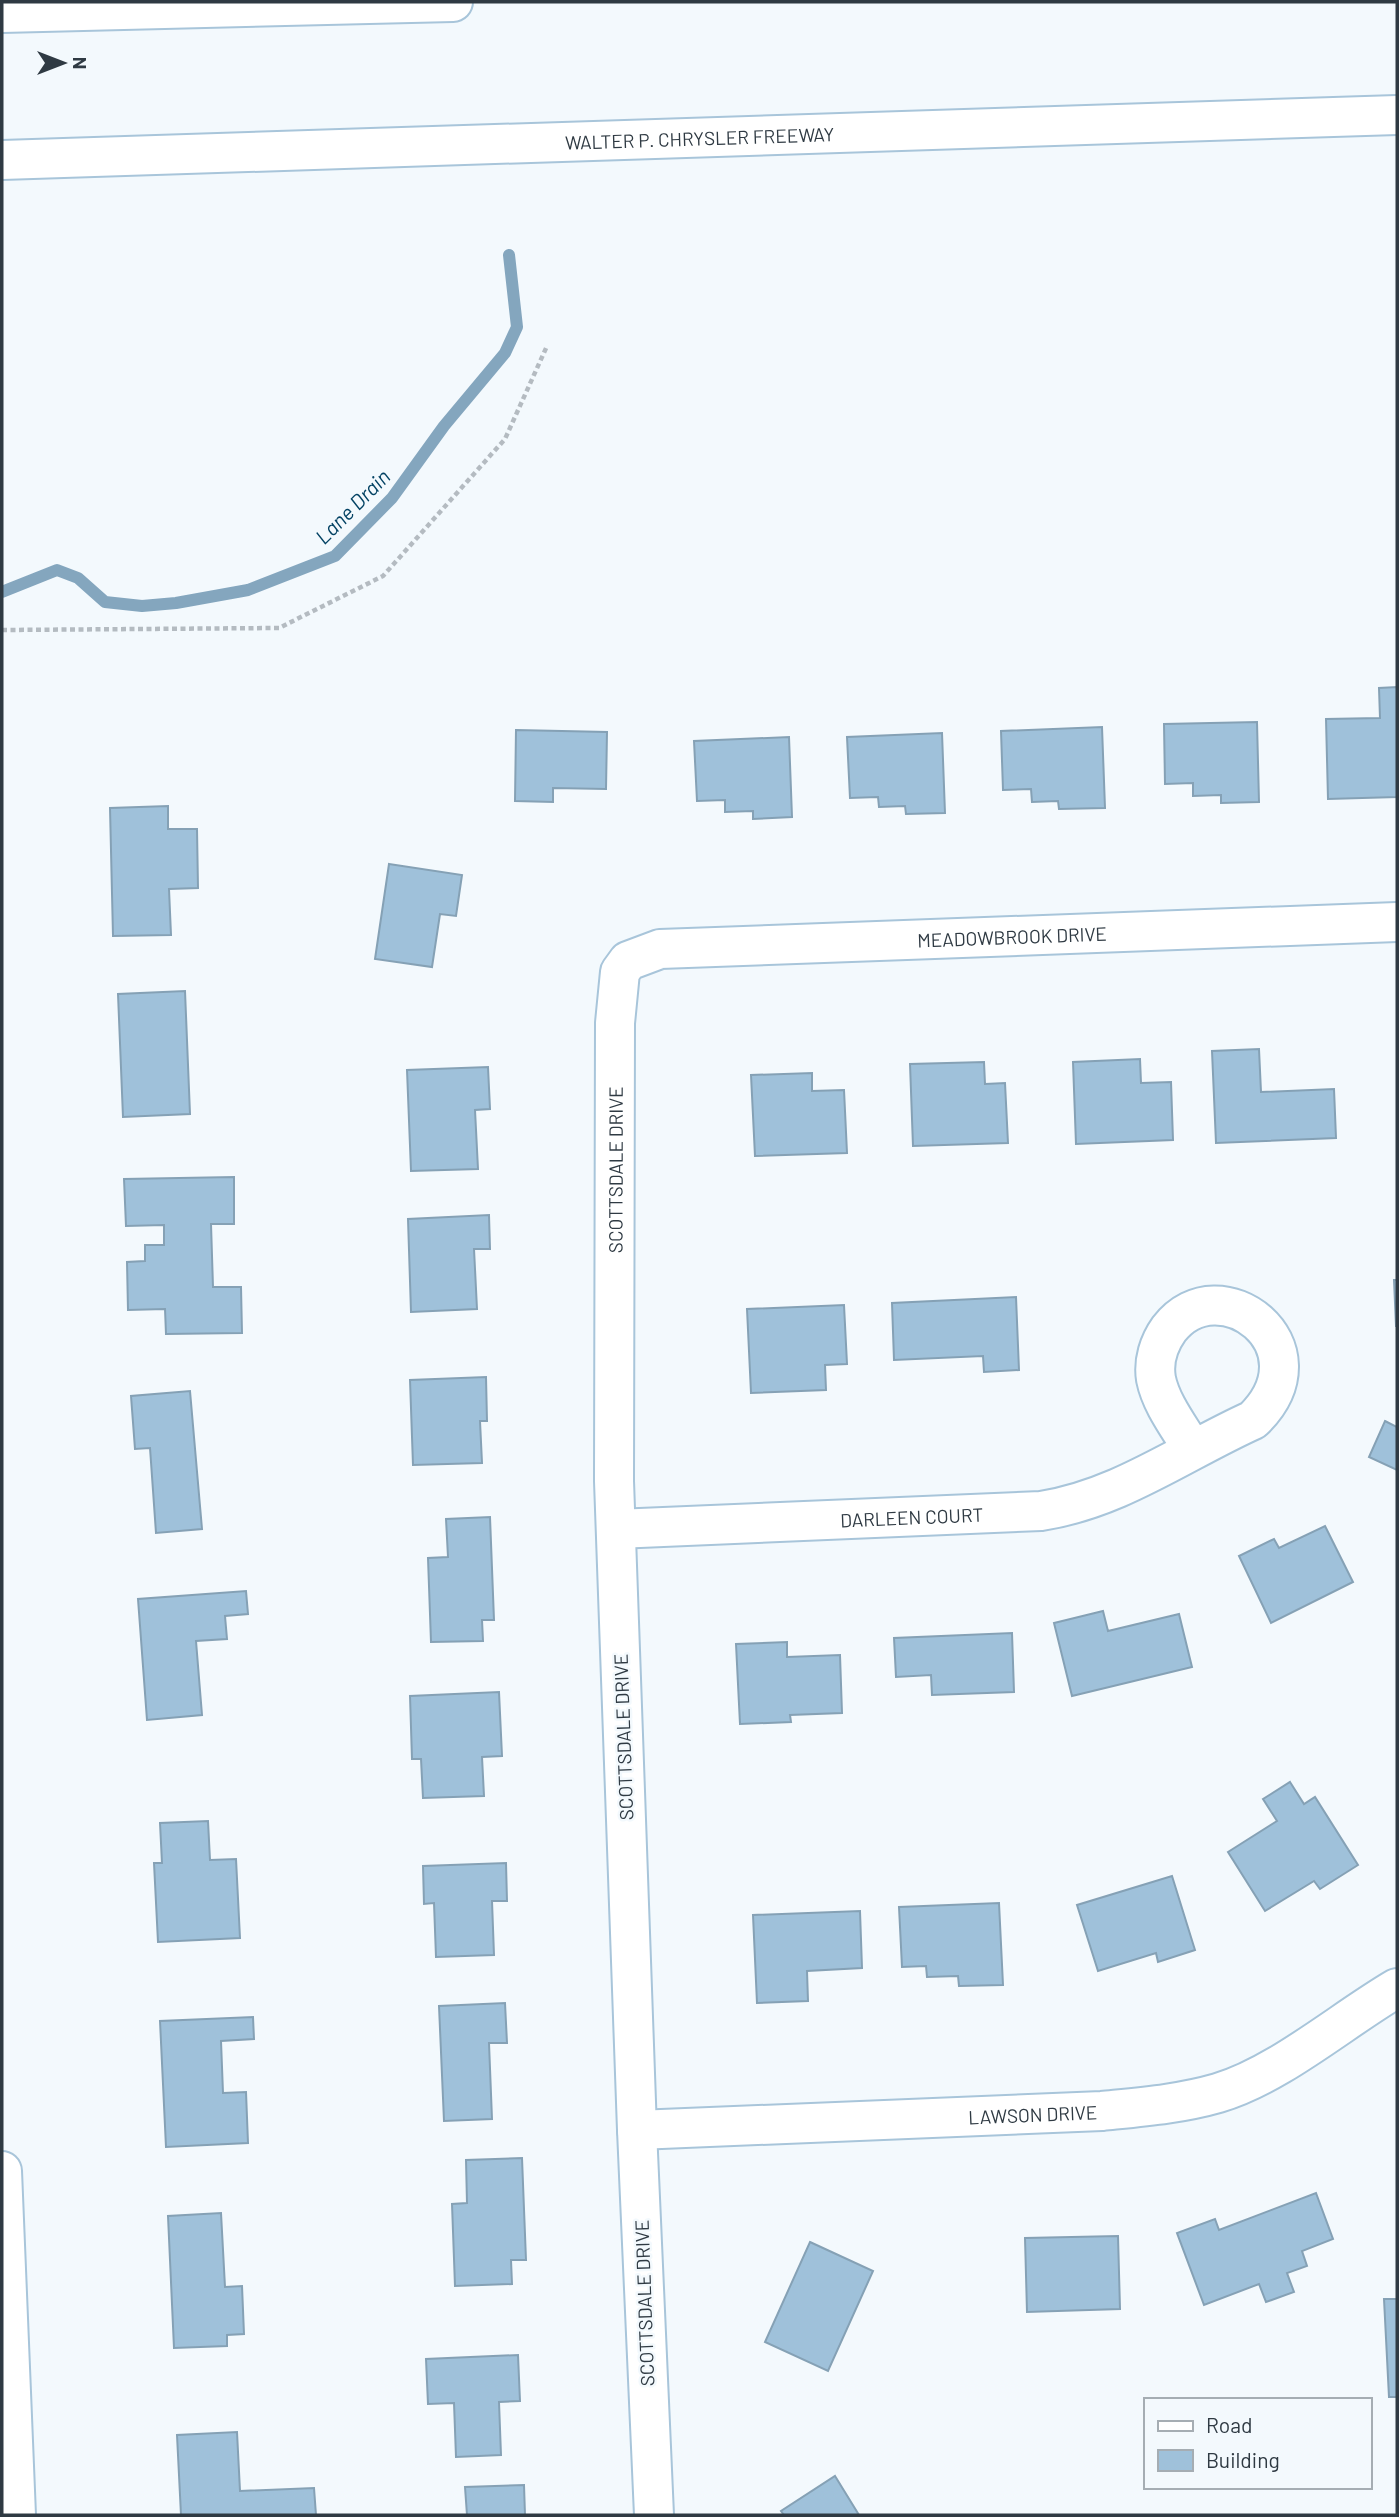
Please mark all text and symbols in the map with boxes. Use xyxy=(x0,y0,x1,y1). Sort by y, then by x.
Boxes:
north arrow xyxy=(28,28,98,98)
text: N xyxy=(69,57,92,69)
street label: WALTER P. CHRYSLER FREEWAY xyxy=(565,122,835,153)
water label: Lane Drain xyxy=(309,463,395,549)
street label: MEADOWBROOK DRIVE xyxy=(917,921,1107,951)
street label: SCOTTSDALE DRIVE xyxy=(603,1086,626,1253)
street label: DARLEEN COURT xyxy=(840,1502,984,1531)
street label: SCOTTSDALE DRIVE xyxy=(609,1653,637,1821)
street label: LAWSON DRIVE xyxy=(968,2100,1098,2128)
street label: SCOTTSDALE DRIVE xyxy=(630,2219,658,2387)
legend xyxy=(1144,2398,1371,2489)
text: Road xyxy=(1206,2412,1252,2437)
text: Building xyxy=(1206,2447,1280,2472)

